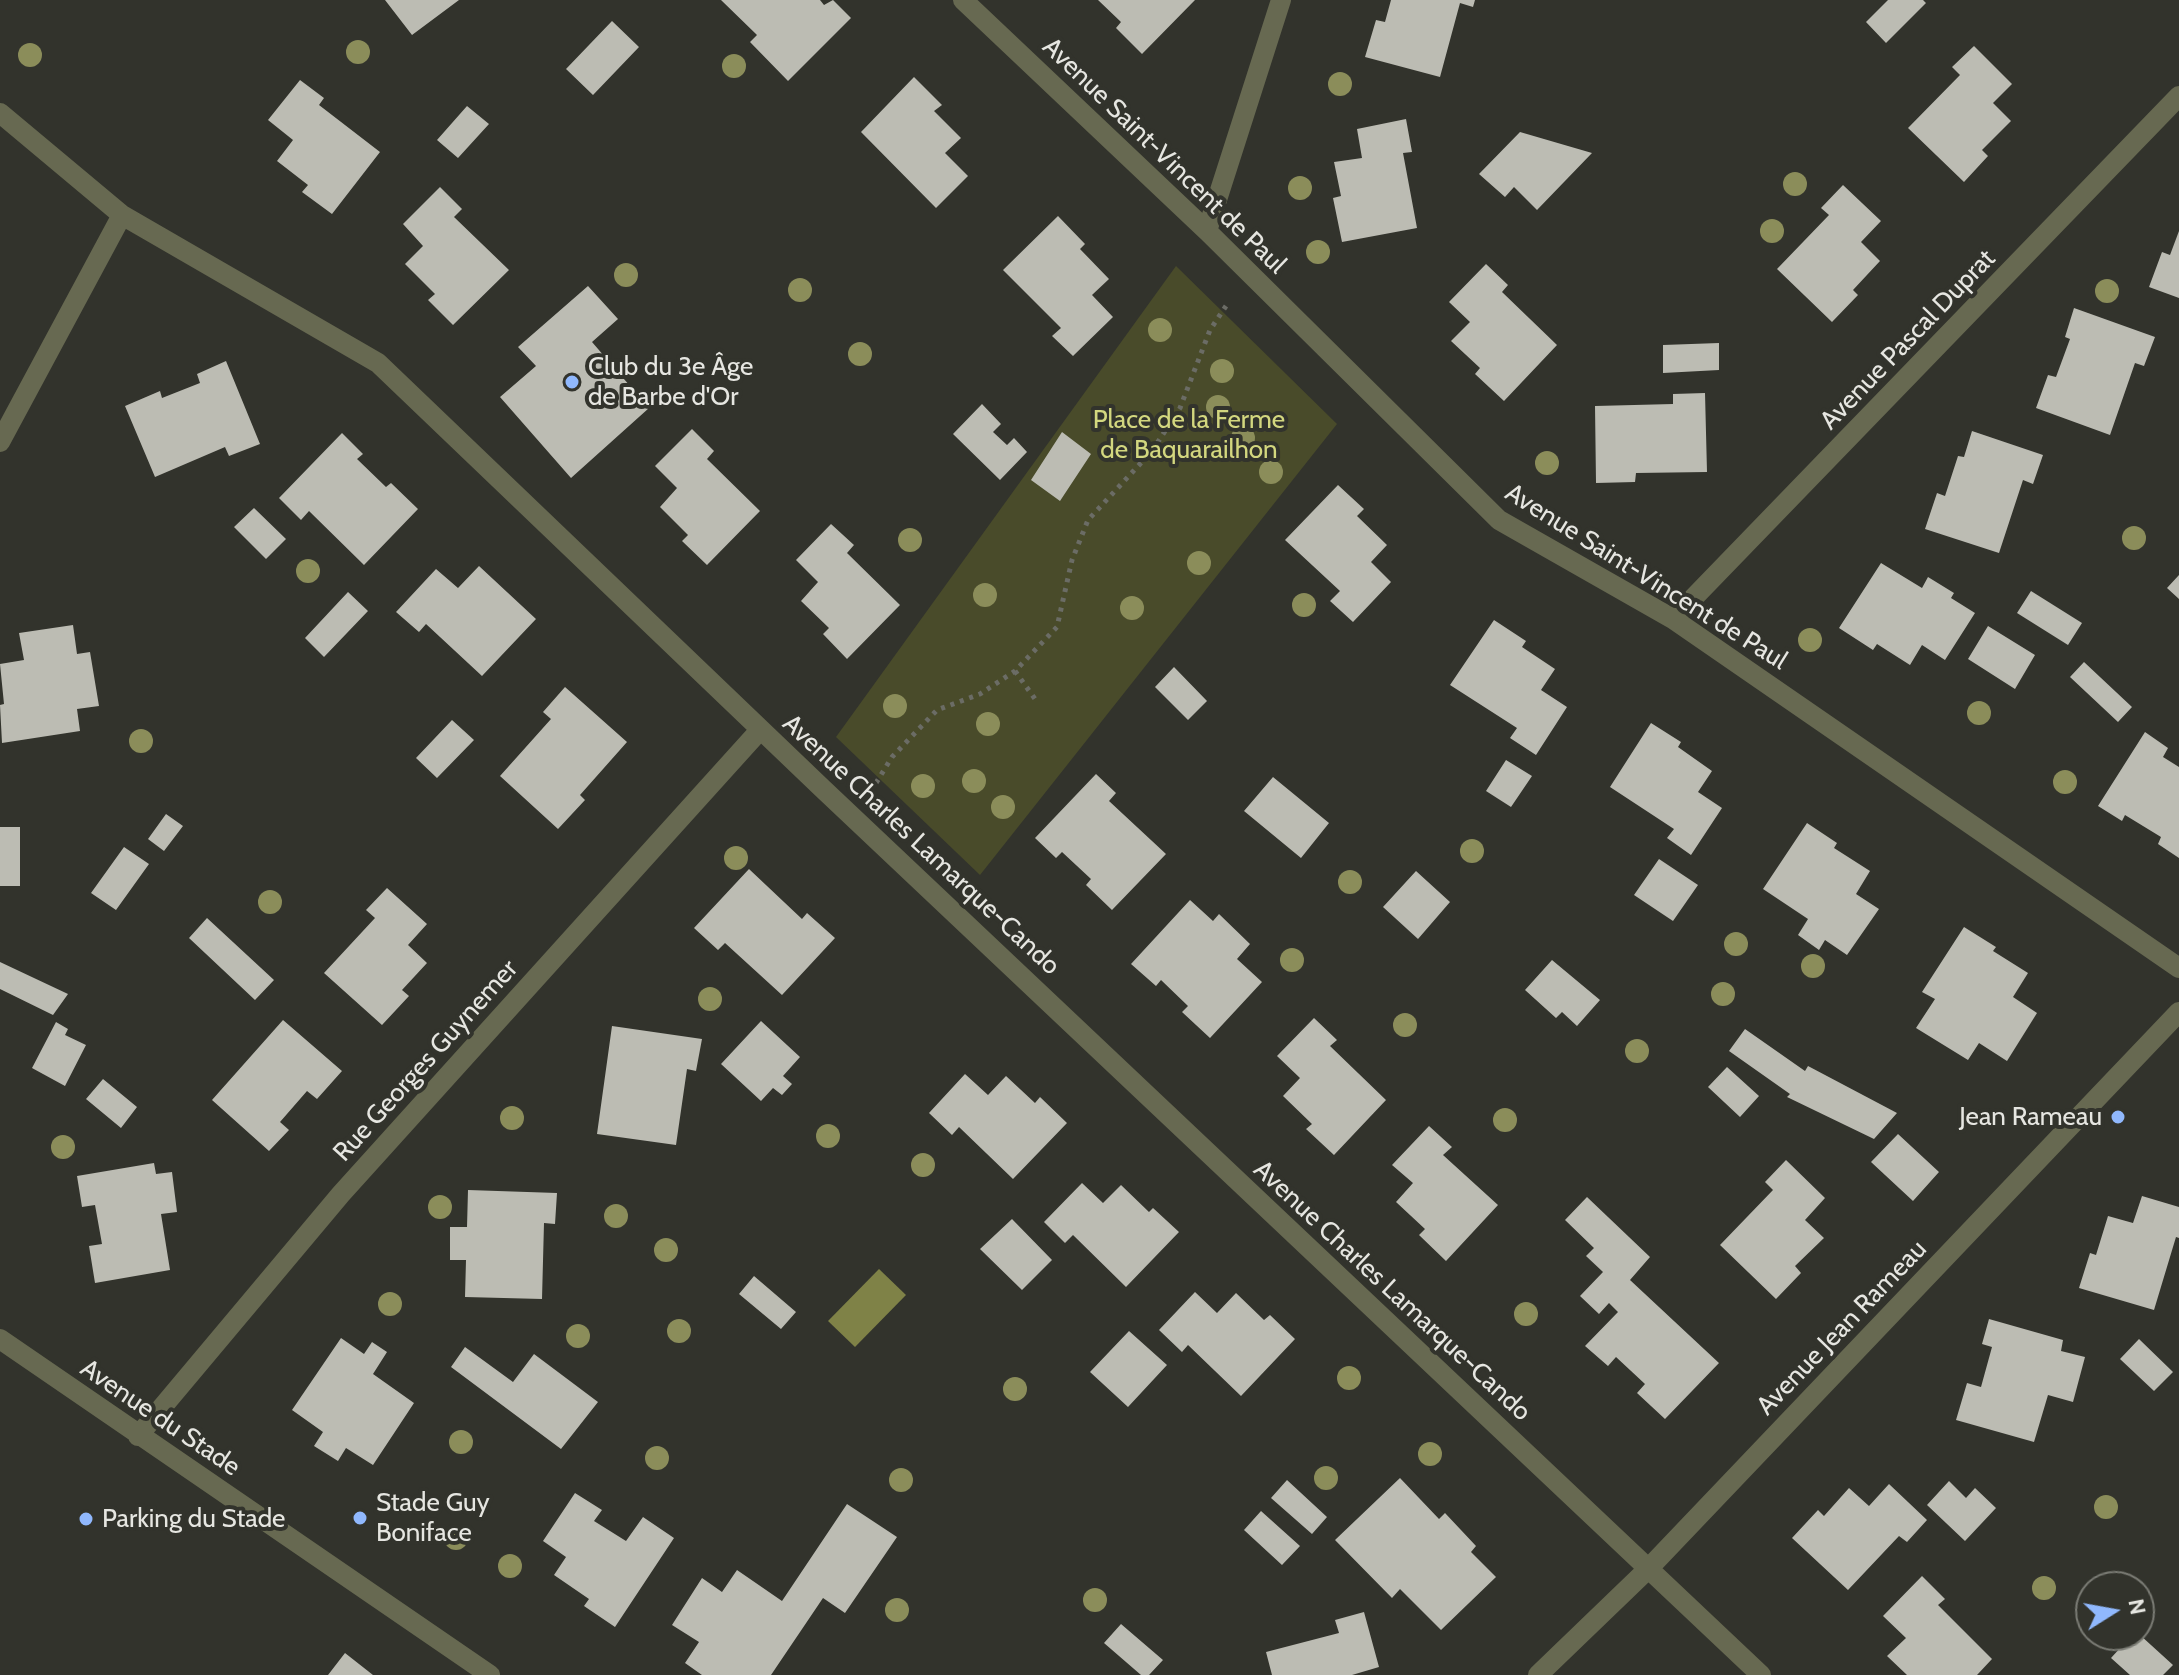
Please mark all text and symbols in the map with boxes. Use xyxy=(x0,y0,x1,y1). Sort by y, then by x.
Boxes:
street label: Avenue Saint-Vincent de Paul xyxy=(1036,31,1292,281)
street label: Avenue Pascal Duprat xyxy=(1814,243,2002,437)
place label: Club du 3e Âge de Barbe d'Or xyxy=(588,351,753,412)
marker: Club du 3e Âge de Barbe d'Or xyxy=(563,373,581,391)
park label: Place de la Ferme de Baquarailhon xyxy=(1093,404,1285,466)
street label: Avenue Saint-Vincent de Paul xyxy=(1499,477,1793,677)
street label: Avenue Charles Lamarque-Cando xyxy=(776,708,1066,982)
street label: Rue Georges Guynemer xyxy=(327,954,525,1168)
place label: Jean Rameau xyxy=(1959,1101,2102,1133)
marker: Jean Rameau xyxy=(2109,1108,2127,1126)
street label: Avenue Charles Lamarque-Cando xyxy=(1247,1154,1537,1428)
street label: Avenue Jean Rameau xyxy=(1751,1234,1933,1422)
street label: Avenue du Stade xyxy=(74,1353,246,1483)
place label: Stade Guy Boniface xyxy=(376,1487,490,1548)
place label: Parking du Stade xyxy=(102,1503,285,1535)
marker: Stade Guy Boniface xyxy=(351,1509,369,1527)
marker: Parking du Stade xyxy=(77,1510,95,1528)
north arrow xyxy=(2075,1571,2155,1651)
text: N xyxy=(2122,1596,2152,1617)

